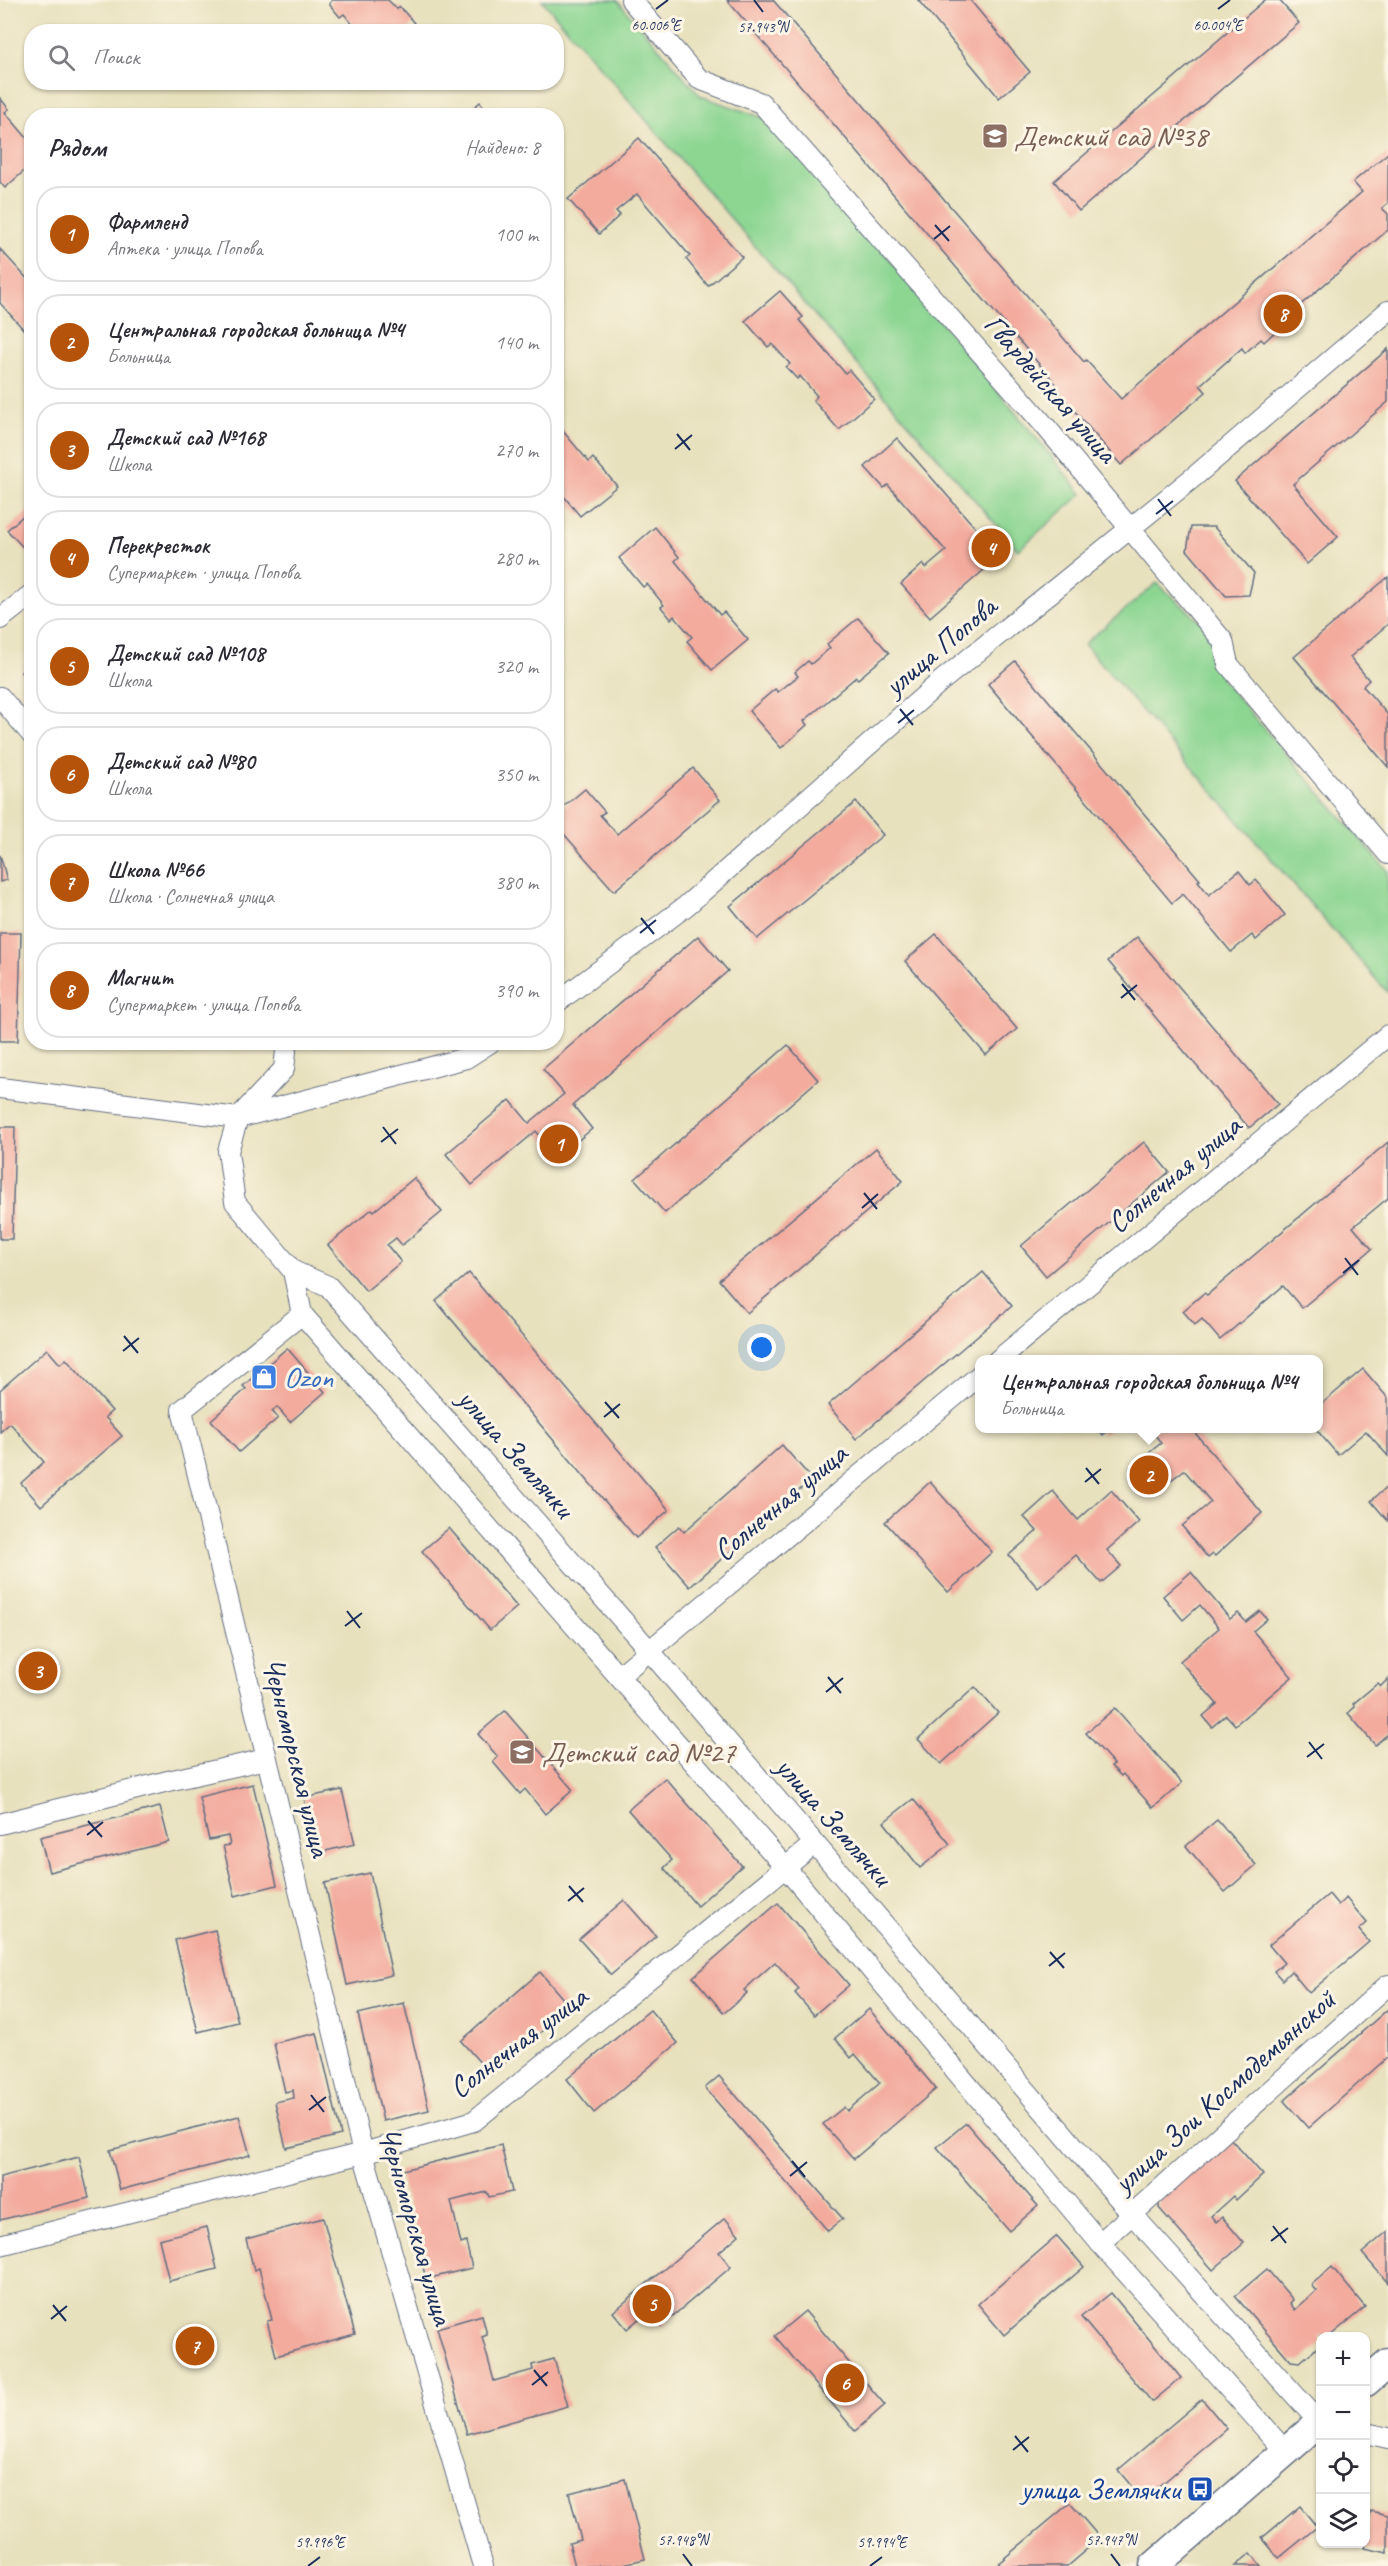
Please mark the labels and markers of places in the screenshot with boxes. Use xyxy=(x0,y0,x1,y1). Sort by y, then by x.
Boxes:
place label: Детский сад №38 xyxy=(1014,117,1210,155)
school or university icon: Детский сад №38 xyxy=(980,121,1010,151)
pin: 8 xyxy=(1264,292,1302,336)
pin: 4 xyxy=(972,526,1010,570)
pin: 1 xyxy=(540,1122,578,1166)
place label: Ozon xyxy=(284,1358,334,1396)
shop icon: Ozon xyxy=(249,1362,279,1392)
pin: 2 xyxy=(1130,1452,1168,1498)
pin: 3 xyxy=(18,1648,57,1694)
place label: Детский сад №27 xyxy=(542,1733,737,1771)
school or university icon: Детский сад №27 xyxy=(507,1737,537,1767)
pin: 5 xyxy=(632,2282,672,2326)
pin: 7 xyxy=(176,2324,214,2368)
pin: 6 xyxy=(826,2360,864,2406)
place label: улица Землячки xyxy=(1019,2470,1182,2508)
bus stop icon: улица Землячки xyxy=(1185,2474,1215,2504)

